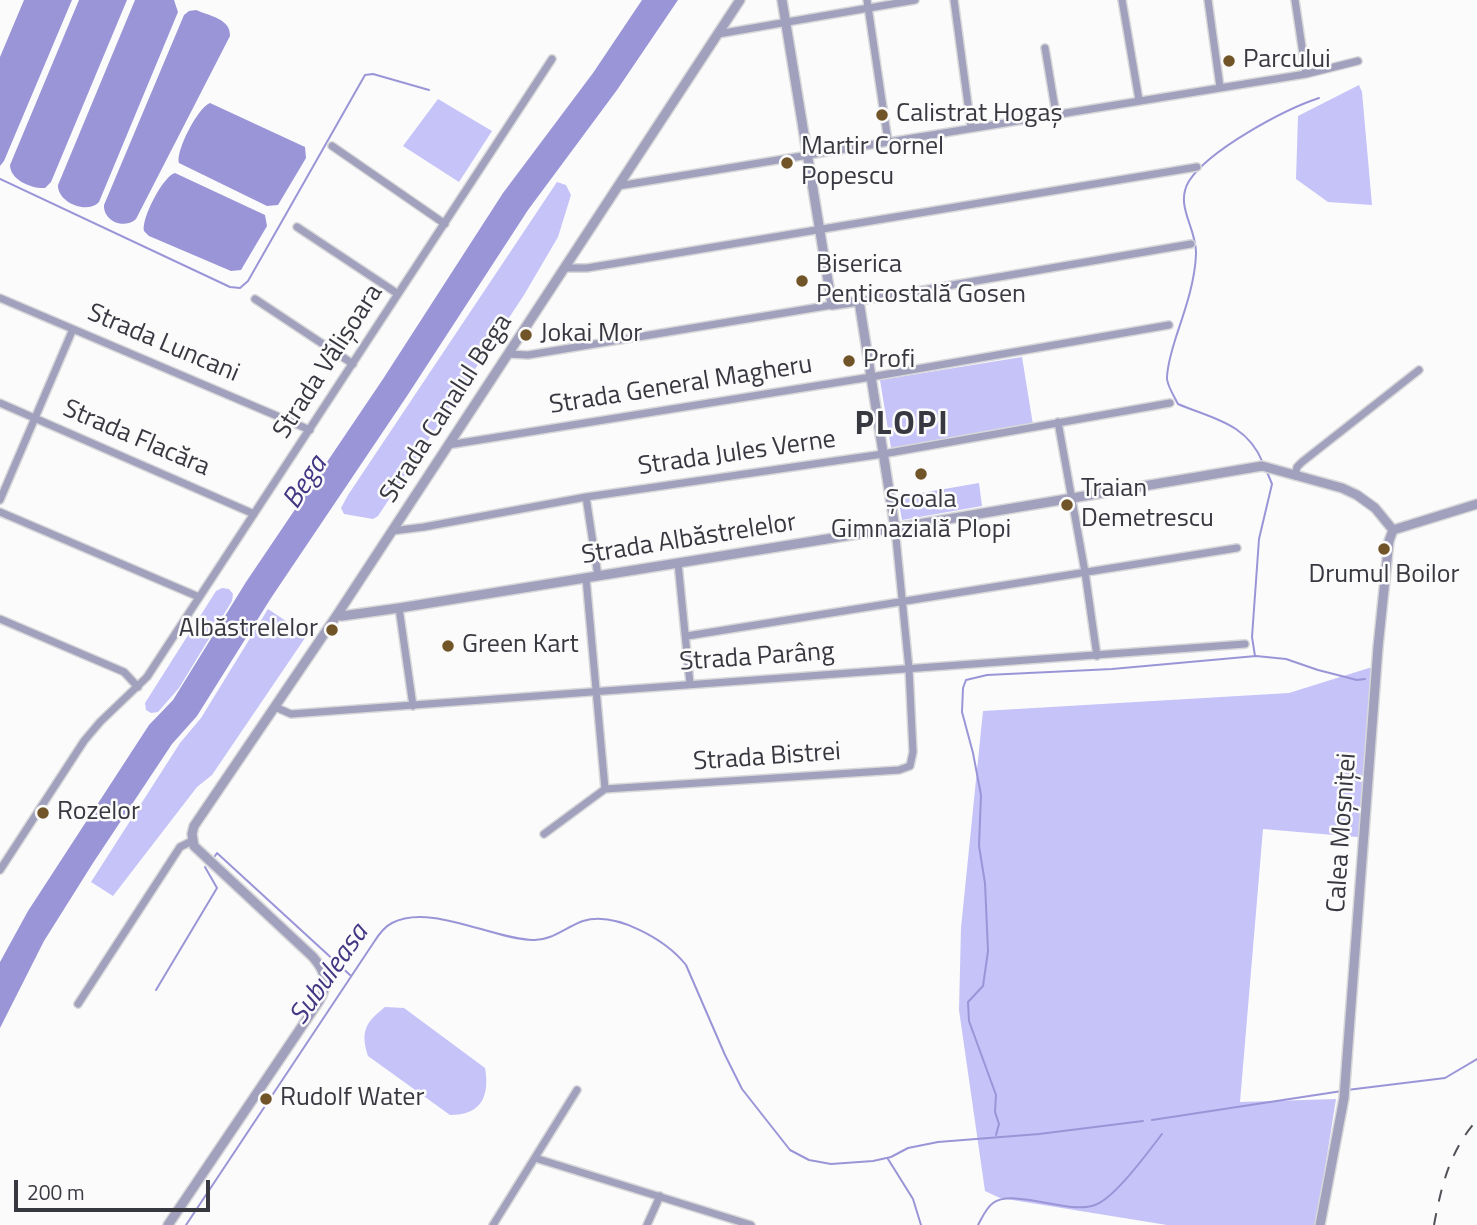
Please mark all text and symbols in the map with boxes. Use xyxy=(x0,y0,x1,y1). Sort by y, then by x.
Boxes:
place label: Parcului xyxy=(1243,45,1331,77)
marker: Parcului xyxy=(1221,53,1237,69)
place label: Calistrat Hogaș xyxy=(896,99,1063,131)
marker: Calistrat Hogaș xyxy=(874,107,890,123)
place label: Martir Cornel Popescu xyxy=(801,132,944,194)
marker: Martir Cornel Popescu xyxy=(779,155,795,171)
place label: Biserica Penticostală Gosen xyxy=(816,250,1026,312)
marker: Biserica Penticostală Gosen xyxy=(794,273,810,289)
street label: Strada Vălișoara xyxy=(268,279,390,445)
street label: Strada Luncani xyxy=(83,298,243,390)
street label: Strada Canalul Bega xyxy=(374,309,520,509)
place label: Jokai Mor xyxy=(540,319,642,351)
marker: Jokai Mor xyxy=(518,327,534,343)
place label: Profi xyxy=(863,345,915,377)
street label: Strada General Magheru xyxy=(547,350,815,422)
marker: Profi xyxy=(841,353,857,369)
street label: Strada Flacăra xyxy=(58,394,214,484)
district label: PLOPI xyxy=(855,406,949,446)
street label: Strada Jules Verne xyxy=(636,425,838,483)
water label: Bega xyxy=(277,450,335,516)
marker: Școala Gimnazială Plopi xyxy=(913,466,929,482)
place label: Traian Demetrescu xyxy=(1081,474,1214,536)
place label: Școala Gimnazială Plopi xyxy=(831,485,1011,546)
marker: Traian Demetrescu xyxy=(1059,497,1075,513)
street label: Strada Albăstrelelor xyxy=(580,508,798,572)
marker: Drumul Boilor xyxy=(1376,541,1392,557)
place label: Drumul Boilor xyxy=(1308,560,1460,592)
place label: Albăstrelelor xyxy=(179,614,318,646)
marker: Albăstrelelor xyxy=(324,622,340,638)
place label: Green Kart xyxy=(462,630,579,662)
street label: Strada Parâng xyxy=(679,637,835,679)
marker: Green Kart xyxy=(440,638,456,654)
street label: Strada Bistrei xyxy=(692,737,842,779)
street label: Calea Moșniței xyxy=(1322,752,1364,914)
place label: Rozelor xyxy=(57,797,140,829)
marker: Rozelor xyxy=(35,805,51,821)
water label: Subuleasa xyxy=(283,918,377,1032)
place label: Rudolf Water xyxy=(280,1083,424,1115)
marker: Rudolf Water xyxy=(258,1091,274,1107)
scale bar xyxy=(18,1166,214,1210)
text: 200 m xyxy=(27,1176,84,1208)

